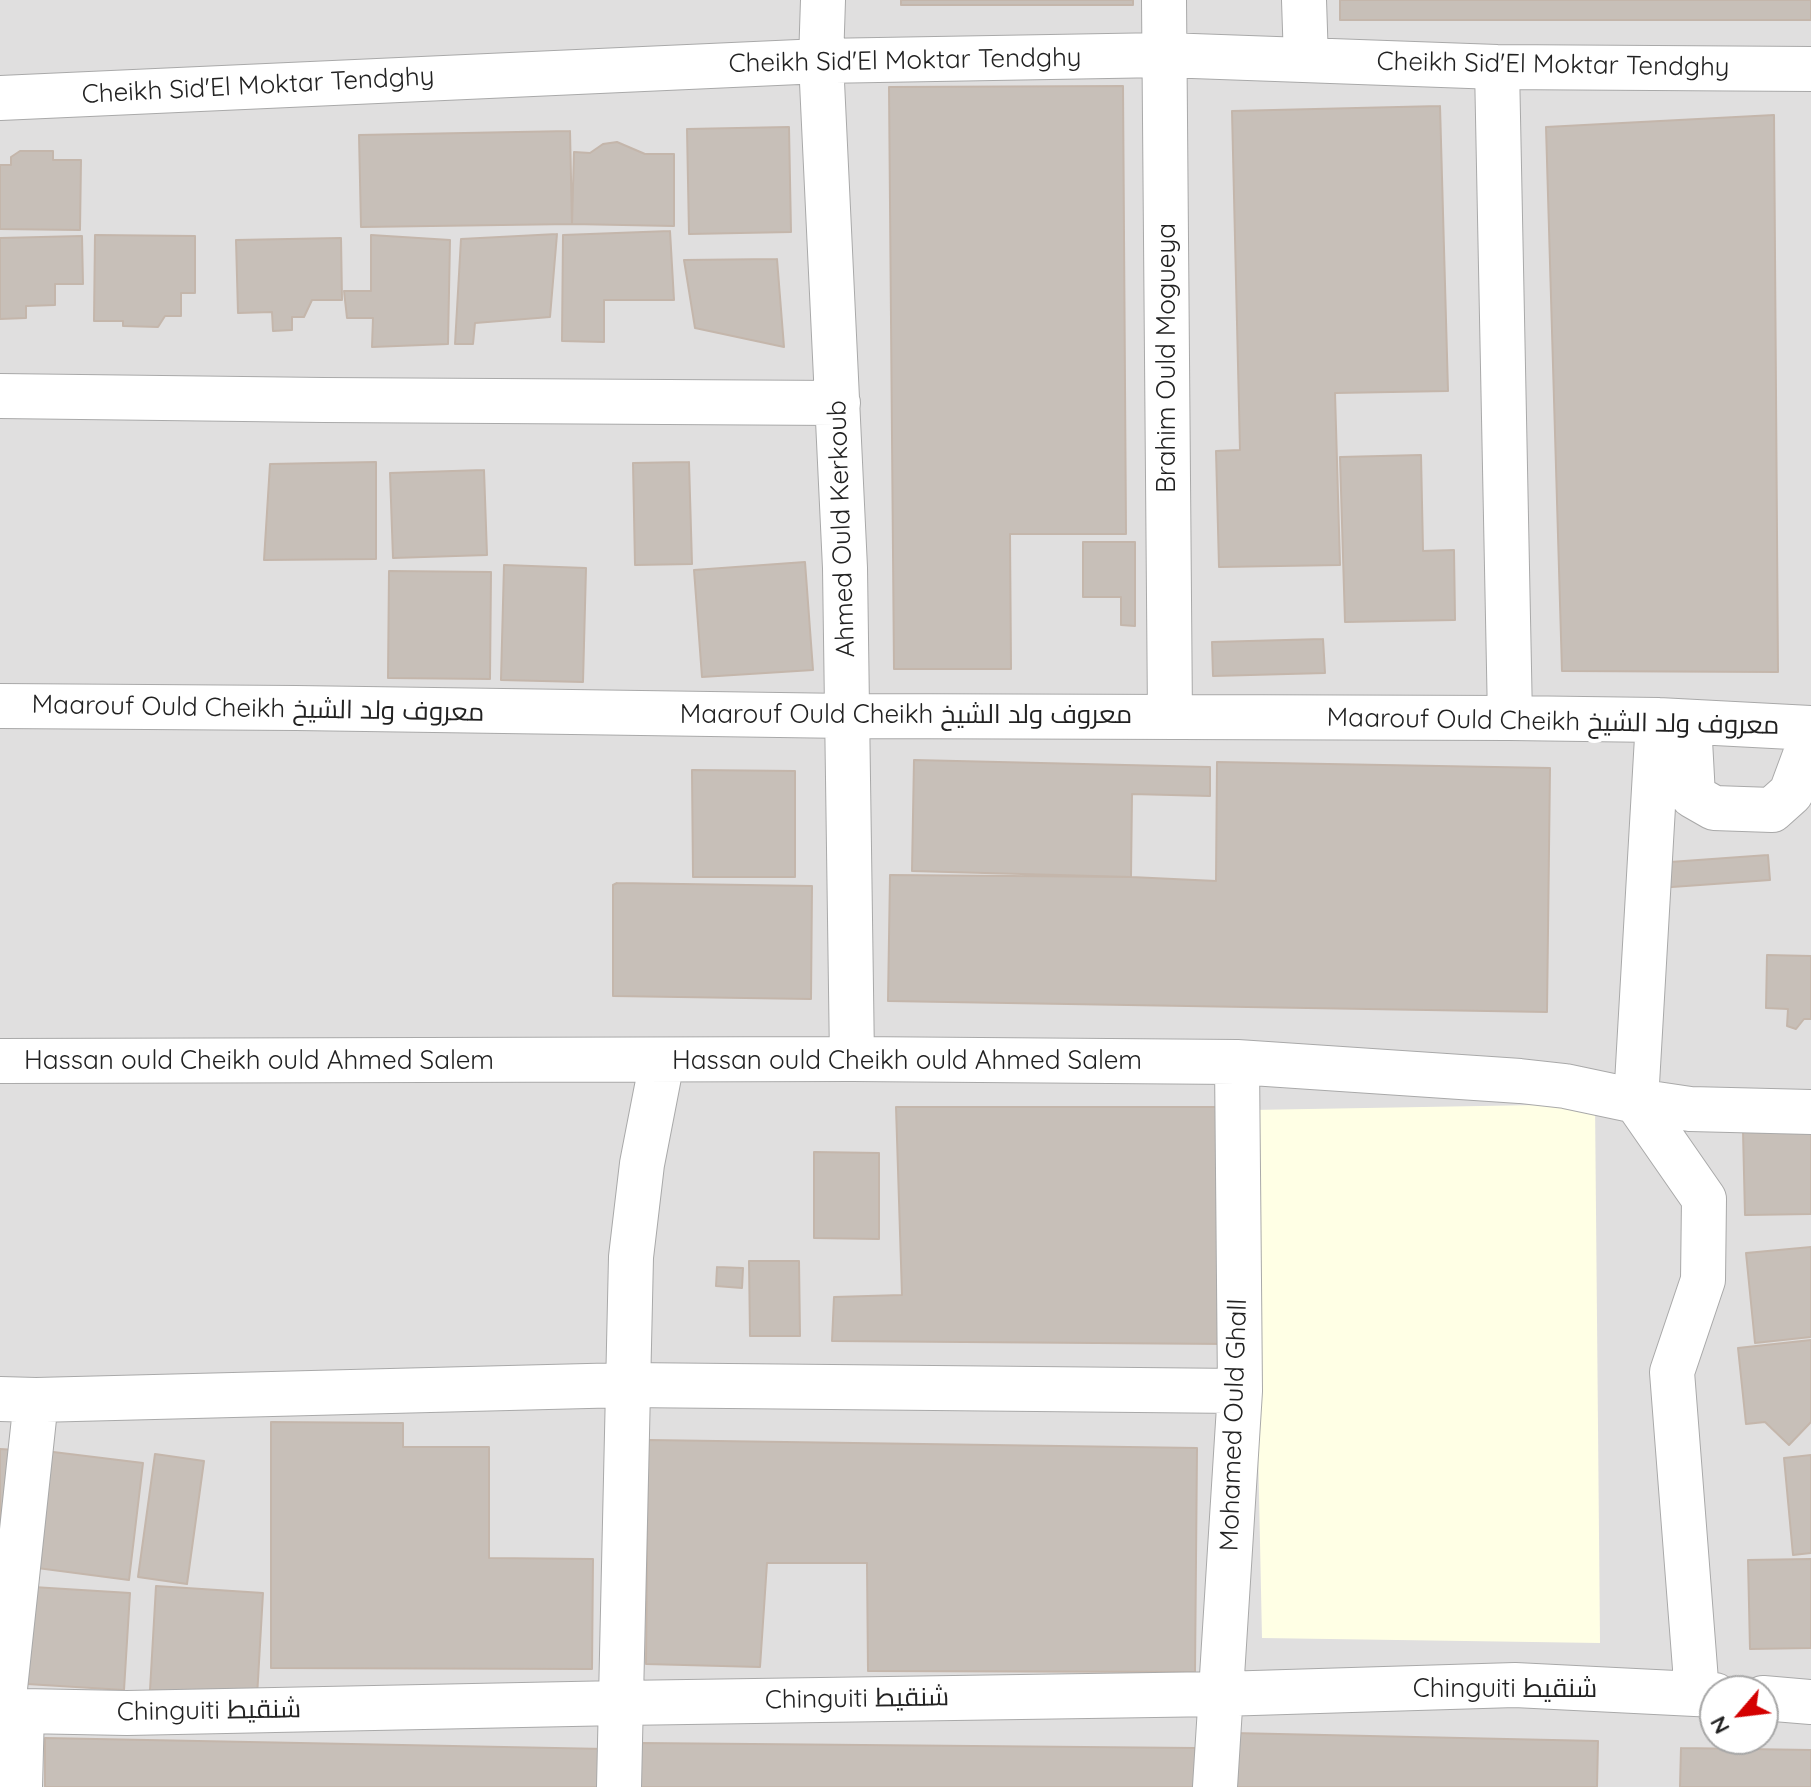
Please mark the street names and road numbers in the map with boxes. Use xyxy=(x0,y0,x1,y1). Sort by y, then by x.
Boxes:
street label: Cheikh Sid'El Moktar Tendghy xyxy=(728,42,1082,80)
street label: Cheikh Sid'El Moktar Tendghy xyxy=(1376,46,1730,84)
street label: Cheikh Sid'El Moktar Tendghy xyxy=(81,61,435,111)
street label: Brahim Ould Mogueya xyxy=(1151,223,1183,493)
street label: Ahmed Ould Kerkoub xyxy=(822,400,862,658)
street label: Maarouf Ould Cheikh معروف ولد الشيخ xyxy=(31,689,485,729)
street label: Maarouf Ould Cheikh معروف ولد الشيخ xyxy=(680,699,1132,731)
street label: Maarouf Ould Cheikh معروف ولد الشيخ xyxy=(1326,702,1780,742)
street label: Hassan ould Cheikh ould Ahmed Salem xyxy=(24,1045,494,1077)
street label: Hassan ould Cheikh ould Ahmed Salem xyxy=(672,1045,1142,1077)
street label: Mohamed Ould Ghall xyxy=(1214,1298,1254,1552)
street label: Chinguiti شنقيط xyxy=(1413,1673,1597,1705)
street label: Chinguiti شنقيط xyxy=(765,1682,949,1716)
street label: Chinguiti شنقيط xyxy=(117,1694,301,1728)

